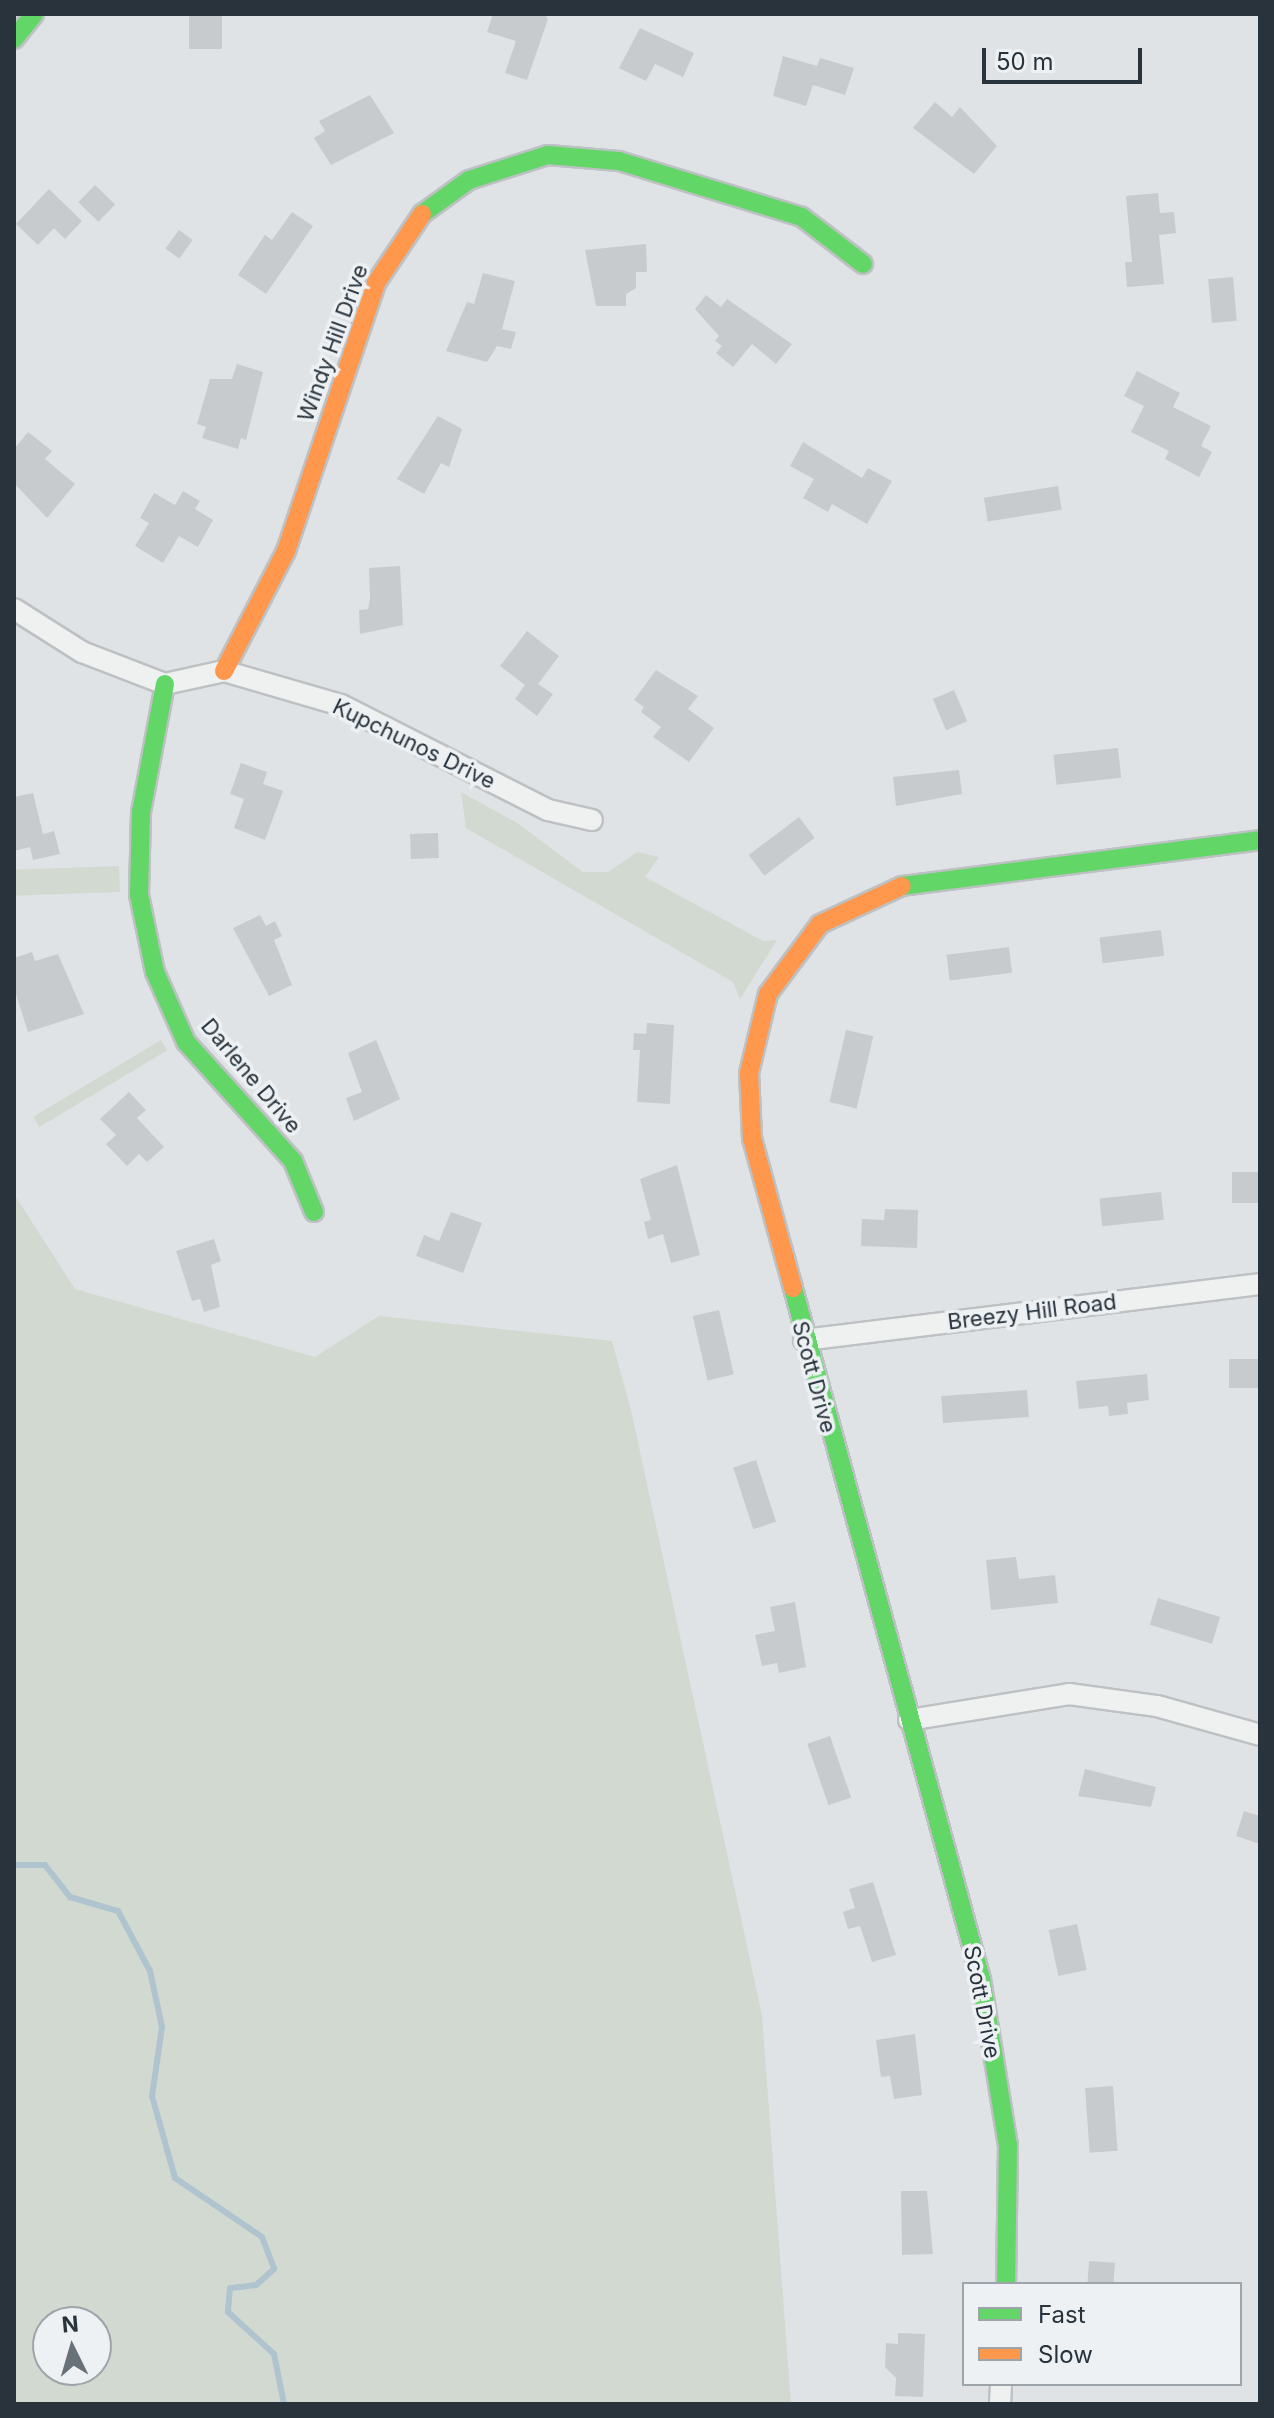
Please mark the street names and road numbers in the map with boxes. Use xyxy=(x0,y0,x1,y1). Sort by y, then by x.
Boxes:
street label: Windy Hill Drive xyxy=(292,261,374,425)
street label: Kupchunos Drive xyxy=(328,693,500,795)
street label: Darlene Drive xyxy=(195,1013,307,1139)
street label: Breezy Hill Road xyxy=(946,1289,1118,1335)
street label: Scott Drive xyxy=(786,1318,842,1436)
street label: Scott Drive xyxy=(958,1943,1006,2061)

